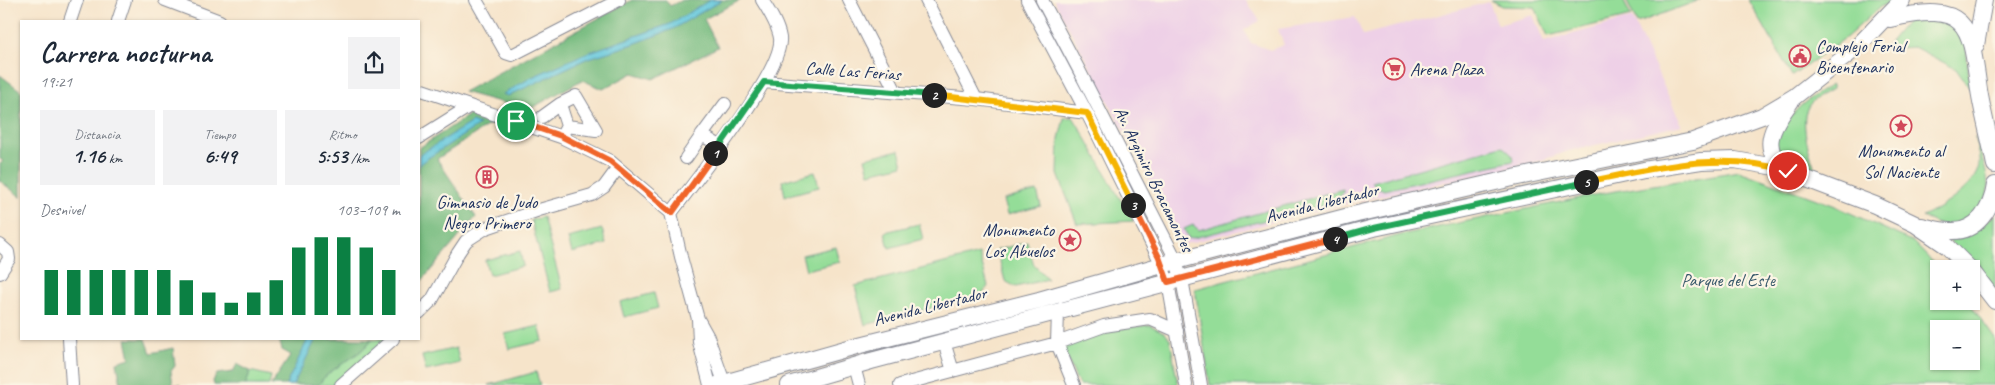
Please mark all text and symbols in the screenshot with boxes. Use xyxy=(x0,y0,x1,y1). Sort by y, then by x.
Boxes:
text: Carrera nocturna xyxy=(40,35,211,70)
place label: Complejo Ferial Bicentenario xyxy=(1816,35,1908,78)
button: share xyxy=(348,37,400,89)
public building icon: Complejo Ferial Bicentenario xyxy=(1788,44,1812,68)
street label: Calle Las Ferias xyxy=(805,57,903,85)
supermarket icon: Arena Plaza xyxy=(1382,57,1406,81)
place label: Arena Plaza xyxy=(1410,58,1484,80)
text: 19:21 xyxy=(40,72,72,92)
pin: 2 xyxy=(922,82,946,108)
text: 2 xyxy=(931,87,938,104)
pin xyxy=(495,100,537,142)
street label: Av. Argimiro Bracamontes xyxy=(1109,103,1199,257)
icon: arrive xyxy=(502,107,530,135)
place icon: Monumento al Sol Naciente xyxy=(1889,114,1913,138)
text: Distancia xyxy=(74,126,120,143)
text: Tiempo xyxy=(204,126,236,143)
text: Ritmo xyxy=(329,126,357,143)
pin: 1 xyxy=(702,140,728,166)
place label: Monumento al Sol Naciente xyxy=(1858,140,1947,183)
text: 1.16 xyxy=(72,143,105,169)
text: 6:49 xyxy=(204,143,236,169)
text: 5:53 xyxy=(316,143,348,169)
text: 1 xyxy=(712,145,719,162)
text: km xyxy=(105,150,122,167)
text: /km xyxy=(348,150,369,167)
pin xyxy=(1767,150,1809,192)
icon: check xyxy=(1774,157,1802,185)
building icon: Gimnasio de Judo Negro Primero xyxy=(475,165,499,189)
pin: 5 xyxy=(1574,170,1598,194)
text: 5 xyxy=(1583,174,1590,191)
street label: Avenida Libertador xyxy=(1263,178,1382,228)
place label: Gimnasio de Judo Negro Primero xyxy=(437,191,539,234)
pin: 3 xyxy=(1120,192,1146,218)
text: 3 xyxy=(1130,197,1137,214)
text: Desnivel xyxy=(40,200,83,220)
text: 103–109 m xyxy=(337,200,400,220)
place label: Monumento Los Abuelos xyxy=(983,219,1056,262)
pin: 4 xyxy=(1322,226,1348,252)
place icon: Monumento Los Abuelos xyxy=(1058,228,1082,252)
text: 4 xyxy=(1332,231,1339,248)
map controls xyxy=(1930,260,1980,370)
button: + xyxy=(1930,260,1980,310)
park label: Parque del Este xyxy=(1681,269,1776,291)
street label: Avenida Libertador xyxy=(871,281,990,331)
button: − xyxy=(1930,320,1980,370)

